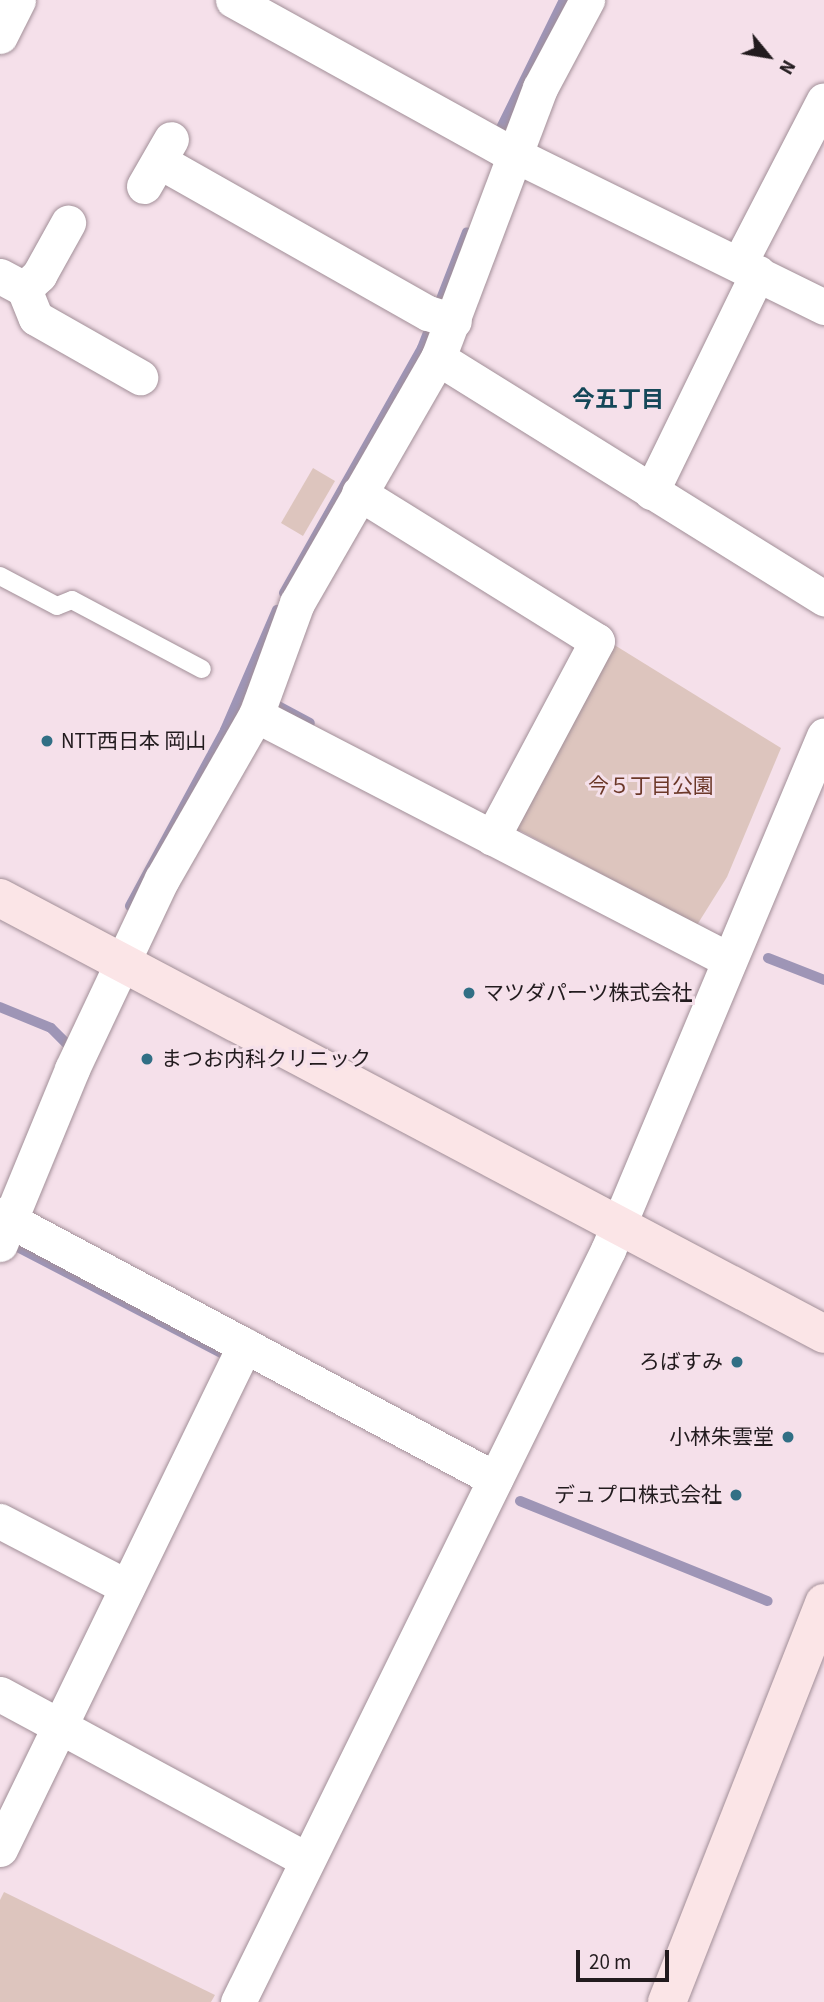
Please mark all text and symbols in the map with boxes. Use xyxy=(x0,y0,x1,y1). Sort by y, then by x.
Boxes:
north arrow xyxy=(733,21,803,91)
text: N xyxy=(772,55,801,79)
district label: 今五丁目 xyxy=(572,386,664,414)
place label: NTT西日本 岡山 xyxy=(61,728,206,754)
marker: NTT西日本 岡山 xyxy=(39,733,55,749)
park label: 今５丁目公園 xyxy=(588,773,714,799)
place label: マツダパーツ株式会社 xyxy=(483,980,693,1006)
marker: マツダパーツ株式会社 xyxy=(461,985,477,1001)
place label: まつお内科クリニック xyxy=(161,1046,371,1072)
marker: まつお内科クリニック xyxy=(139,1051,155,1067)
place label: ろばすみ xyxy=(639,1349,723,1375)
marker: ろばすみ xyxy=(729,1354,745,1370)
place label: 小林朱雲堂 xyxy=(669,1424,774,1450)
marker: 小林朱雲堂 xyxy=(780,1429,796,1445)
place label: デュプロ株式会社 xyxy=(554,1482,722,1508)
marker: デュプロ株式会社 xyxy=(728,1487,744,1503)
scale bar xyxy=(579,1936,672,1980)
text: 20 m xyxy=(589,1947,631,1977)

